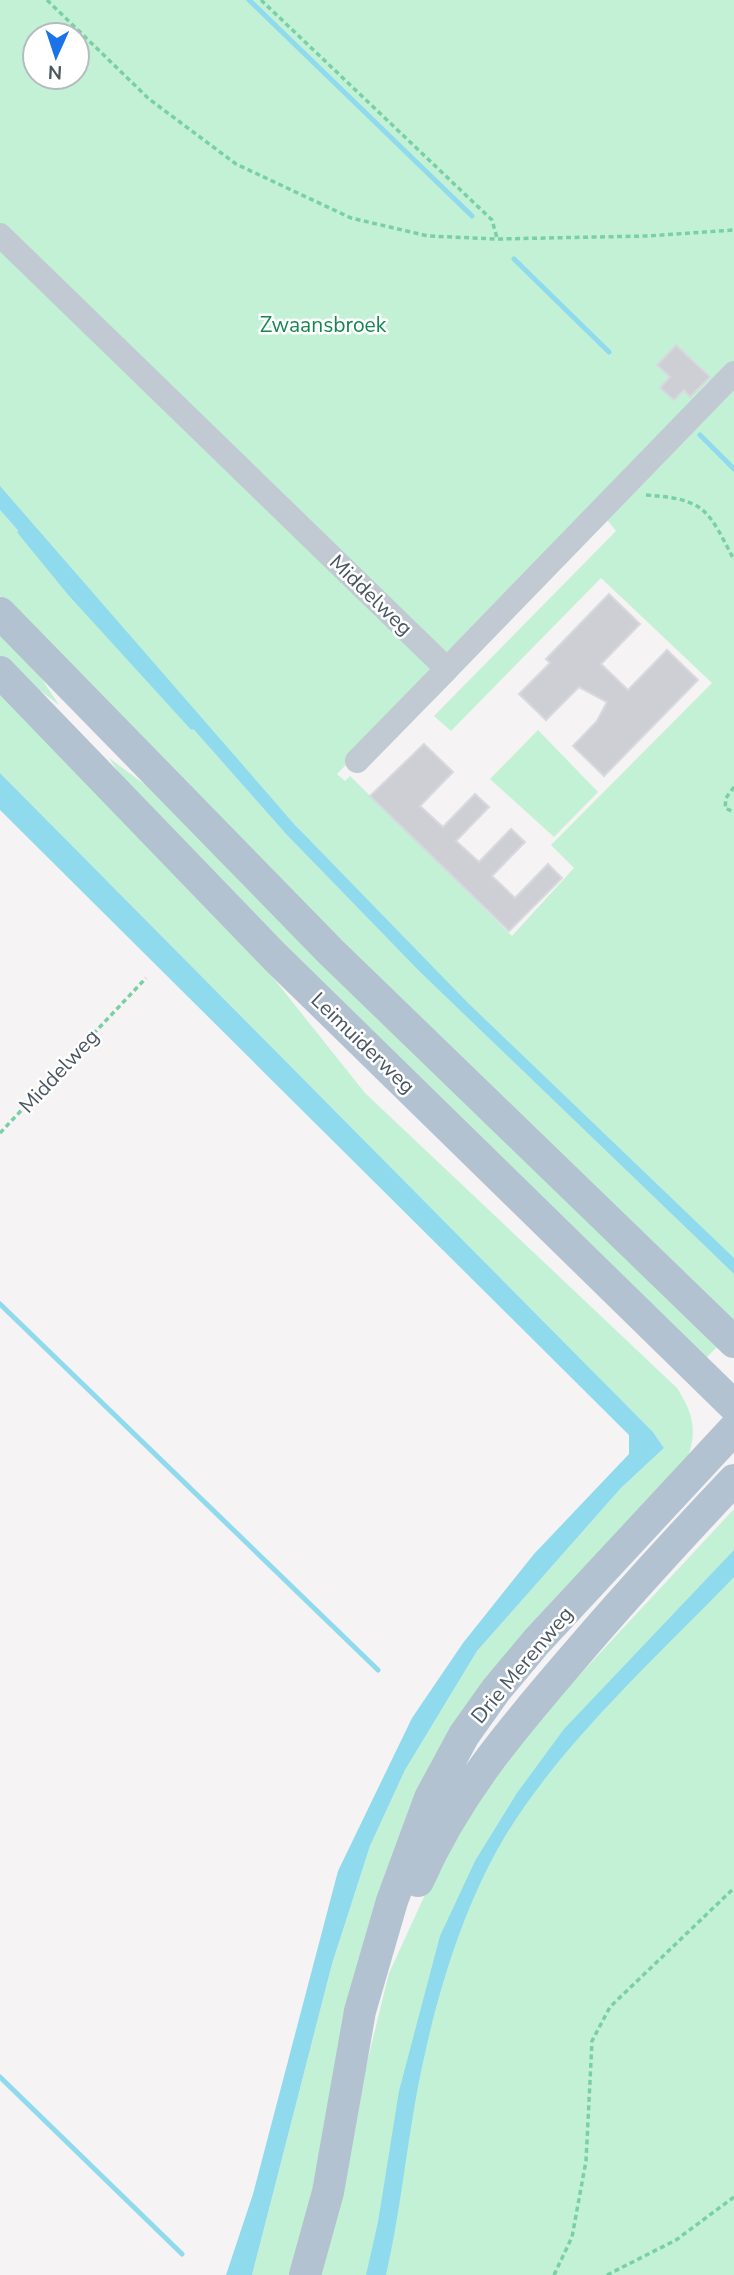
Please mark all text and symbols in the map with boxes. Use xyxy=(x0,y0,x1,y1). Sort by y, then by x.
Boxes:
north arrow xyxy=(21,21,91,91)
text: N xyxy=(47,59,63,85)
park label: Zwaansbroek xyxy=(260,311,387,339)
street label: Middelweg xyxy=(323,548,419,642)
street label: Leimuiderweg xyxy=(305,986,421,1100)
street label: Middelweg xyxy=(13,1023,105,1119)
street label: Drie Merenweg xyxy=(465,1600,579,1730)

